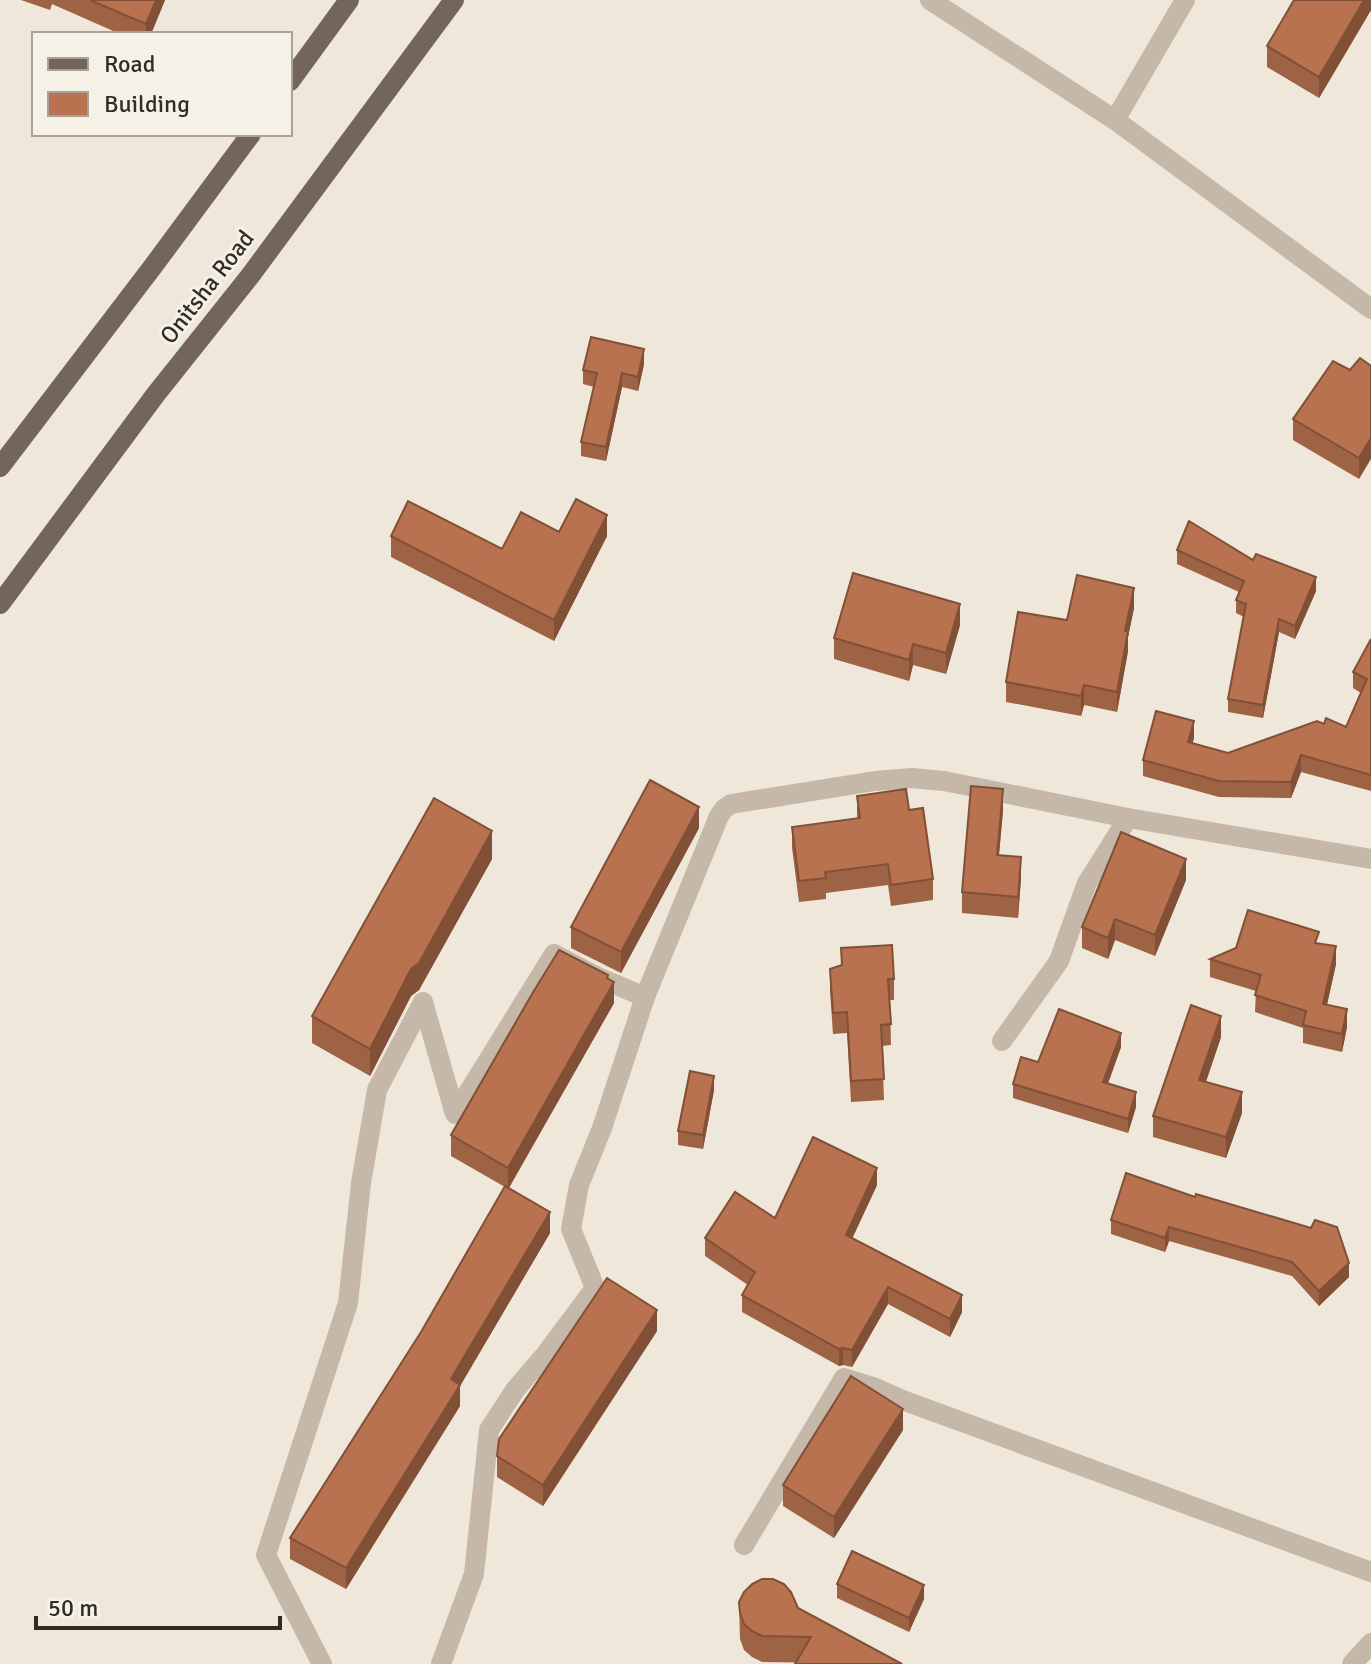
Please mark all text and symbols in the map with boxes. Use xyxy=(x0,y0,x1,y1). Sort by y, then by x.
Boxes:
legend xyxy=(32,32,292,136)
text: Road xyxy=(104,49,155,79)
text: Building xyxy=(104,89,190,119)
street label: Onitsha Road xyxy=(153,224,261,350)
scale bar xyxy=(36,1580,280,1630)
text: 50 m xyxy=(48,1593,98,1623)

